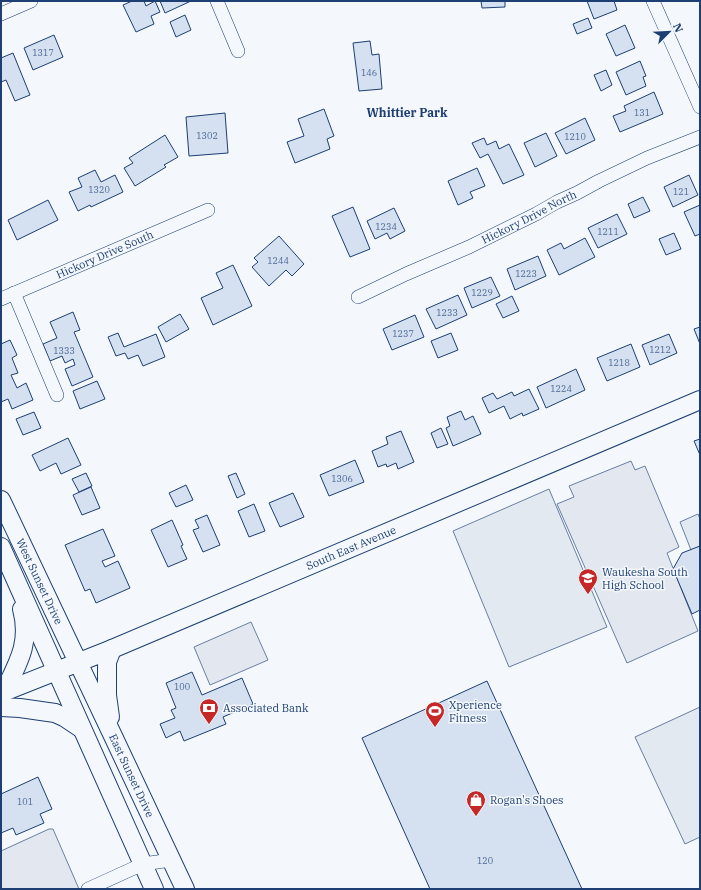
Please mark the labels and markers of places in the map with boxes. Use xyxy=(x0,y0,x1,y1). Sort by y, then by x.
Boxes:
place label: Waukesha South High School xyxy=(602,565,688,592)
school or university icon: Waukesha South High School xyxy=(577,567,599,595)
bank icon: Associated Bank xyxy=(198,697,220,725)
place label: Xperience Fitness xyxy=(449,698,502,725)
sports icon: Xperience Fitness xyxy=(424,700,446,728)
place label: Associated Bank xyxy=(223,701,309,715)
shop icon: Rogan's Shoes xyxy=(465,789,487,817)
place label: Rogan's Shoes xyxy=(490,793,563,807)

